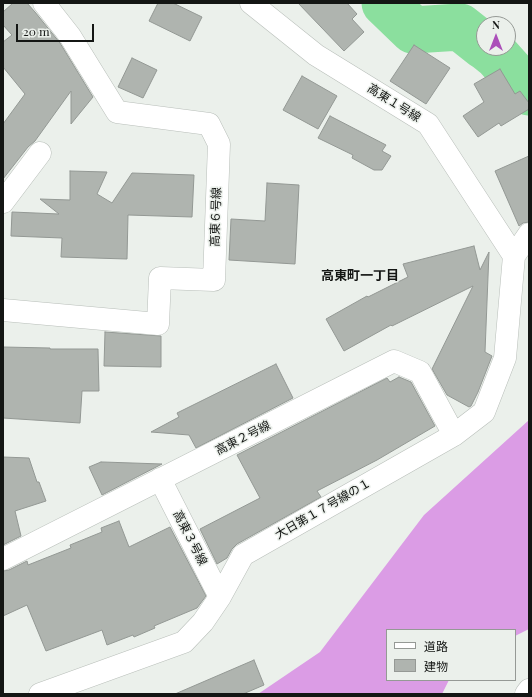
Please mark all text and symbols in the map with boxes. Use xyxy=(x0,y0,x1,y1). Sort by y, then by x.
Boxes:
scale bar xyxy=(18,16,96,42)
north arrow xyxy=(476,16,516,56)
text: N xyxy=(492,17,500,32)
text: 20 m xyxy=(23,23,50,39)
street label: 高東１号線 xyxy=(365,81,423,125)
street label: 高東６号線 xyxy=(208,187,224,247)
district label: 高東町一丁目 xyxy=(321,268,399,284)
street label: 高東２号線 xyxy=(213,418,273,458)
street label: 大日第１７号線の１ xyxy=(273,476,373,542)
street label: 高東３号線 xyxy=(170,508,210,568)
legend xyxy=(386,629,516,681)
text: 道路 xyxy=(424,638,448,654)
text: 建物 xyxy=(424,658,448,674)

